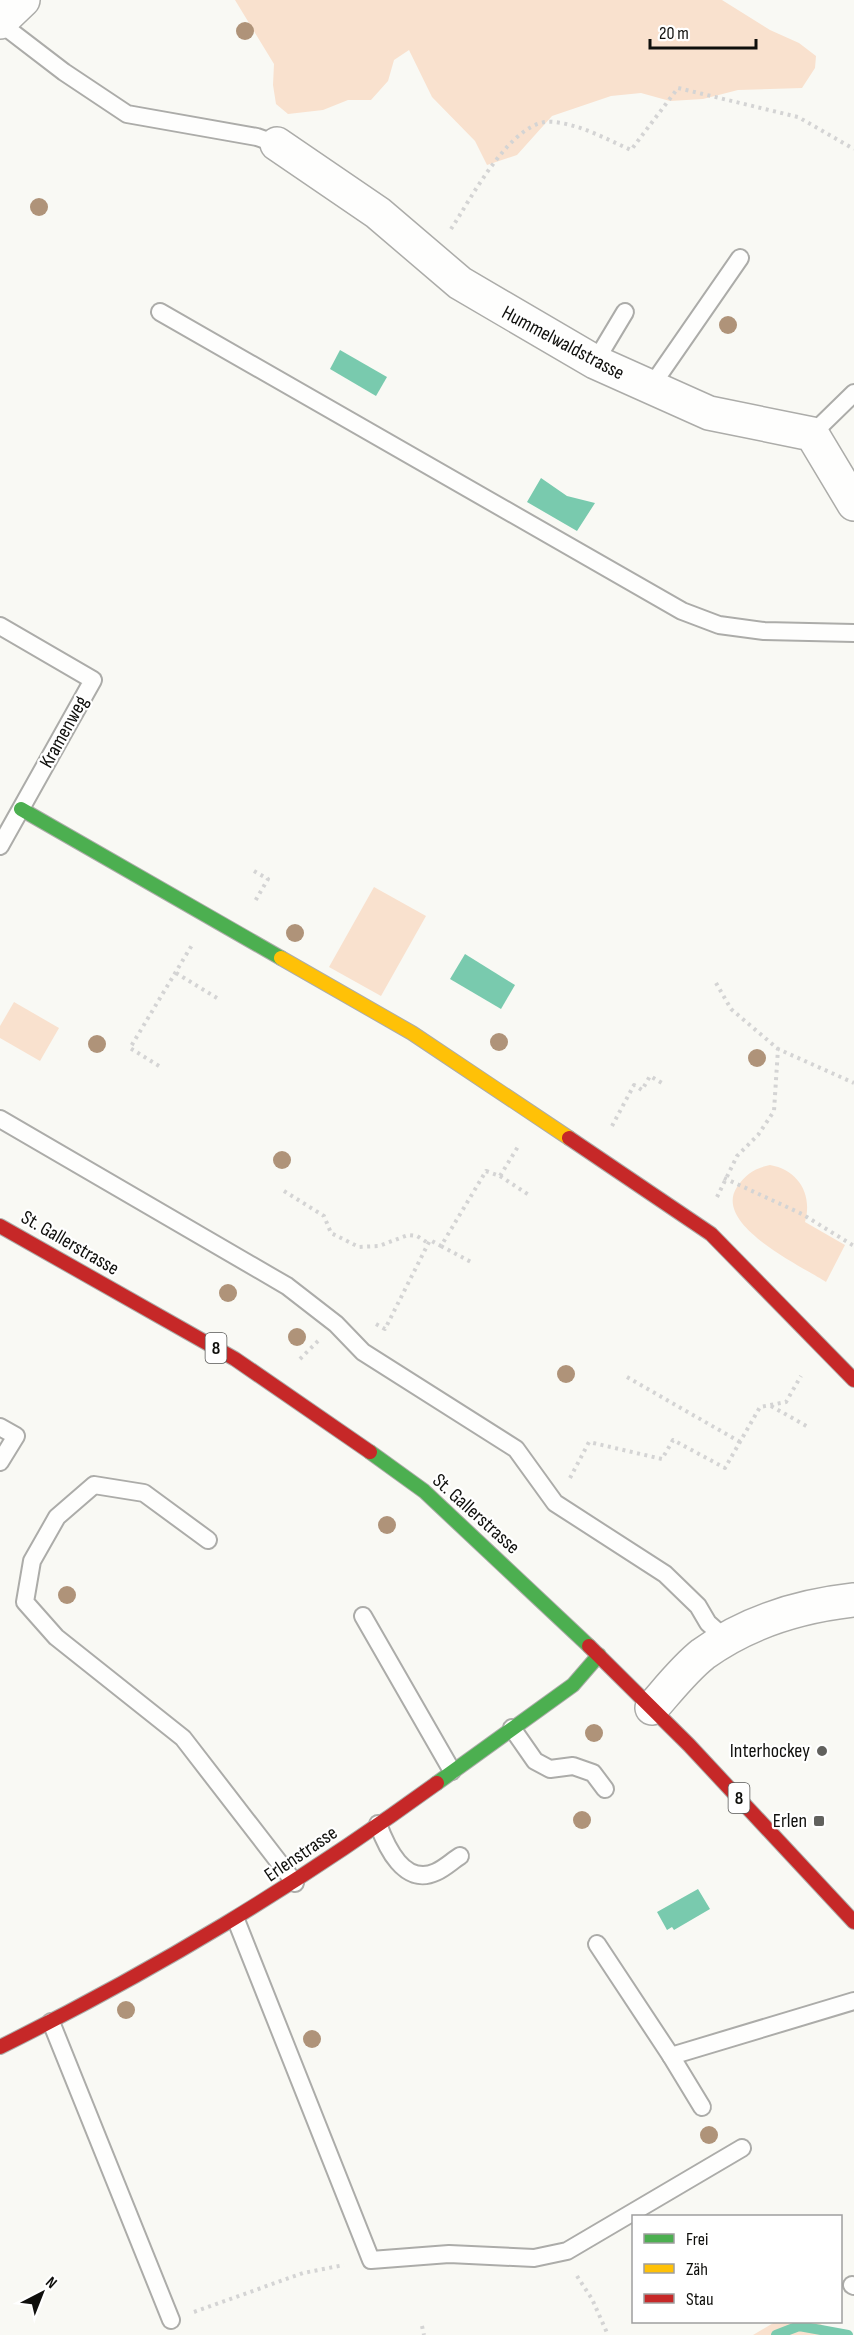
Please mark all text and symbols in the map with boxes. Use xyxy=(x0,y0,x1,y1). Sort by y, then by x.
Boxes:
scale bar xyxy=(650,12,756,50)
text: 20 m xyxy=(659,23,689,44)
street label: Hummelwaldstrasse xyxy=(498,301,628,385)
street label: Kramenweg xyxy=(34,692,94,772)
street label: St. Gallerstrasse xyxy=(17,1205,123,1281)
road number: 8 xyxy=(206,1333,226,1363)
street label: St. Gallerstrasse xyxy=(427,1469,525,1559)
place label: Interhockey xyxy=(730,1739,810,1763)
marker: Interhockey xyxy=(815,1744,829,1758)
road number: 8 xyxy=(728,1783,750,1813)
place label: Erlen xyxy=(773,1809,807,1833)
marker: Erlen xyxy=(812,1814,826,1828)
street label: Erlenstrasse xyxy=(260,1821,342,1887)
legend xyxy=(632,2215,842,2323)
text: Frei xyxy=(686,2229,708,2250)
text: Zäh xyxy=(686,2259,708,2280)
north arrow xyxy=(12,2263,72,2323)
text: N xyxy=(42,2273,61,2293)
text: Stau xyxy=(686,2289,714,2310)

